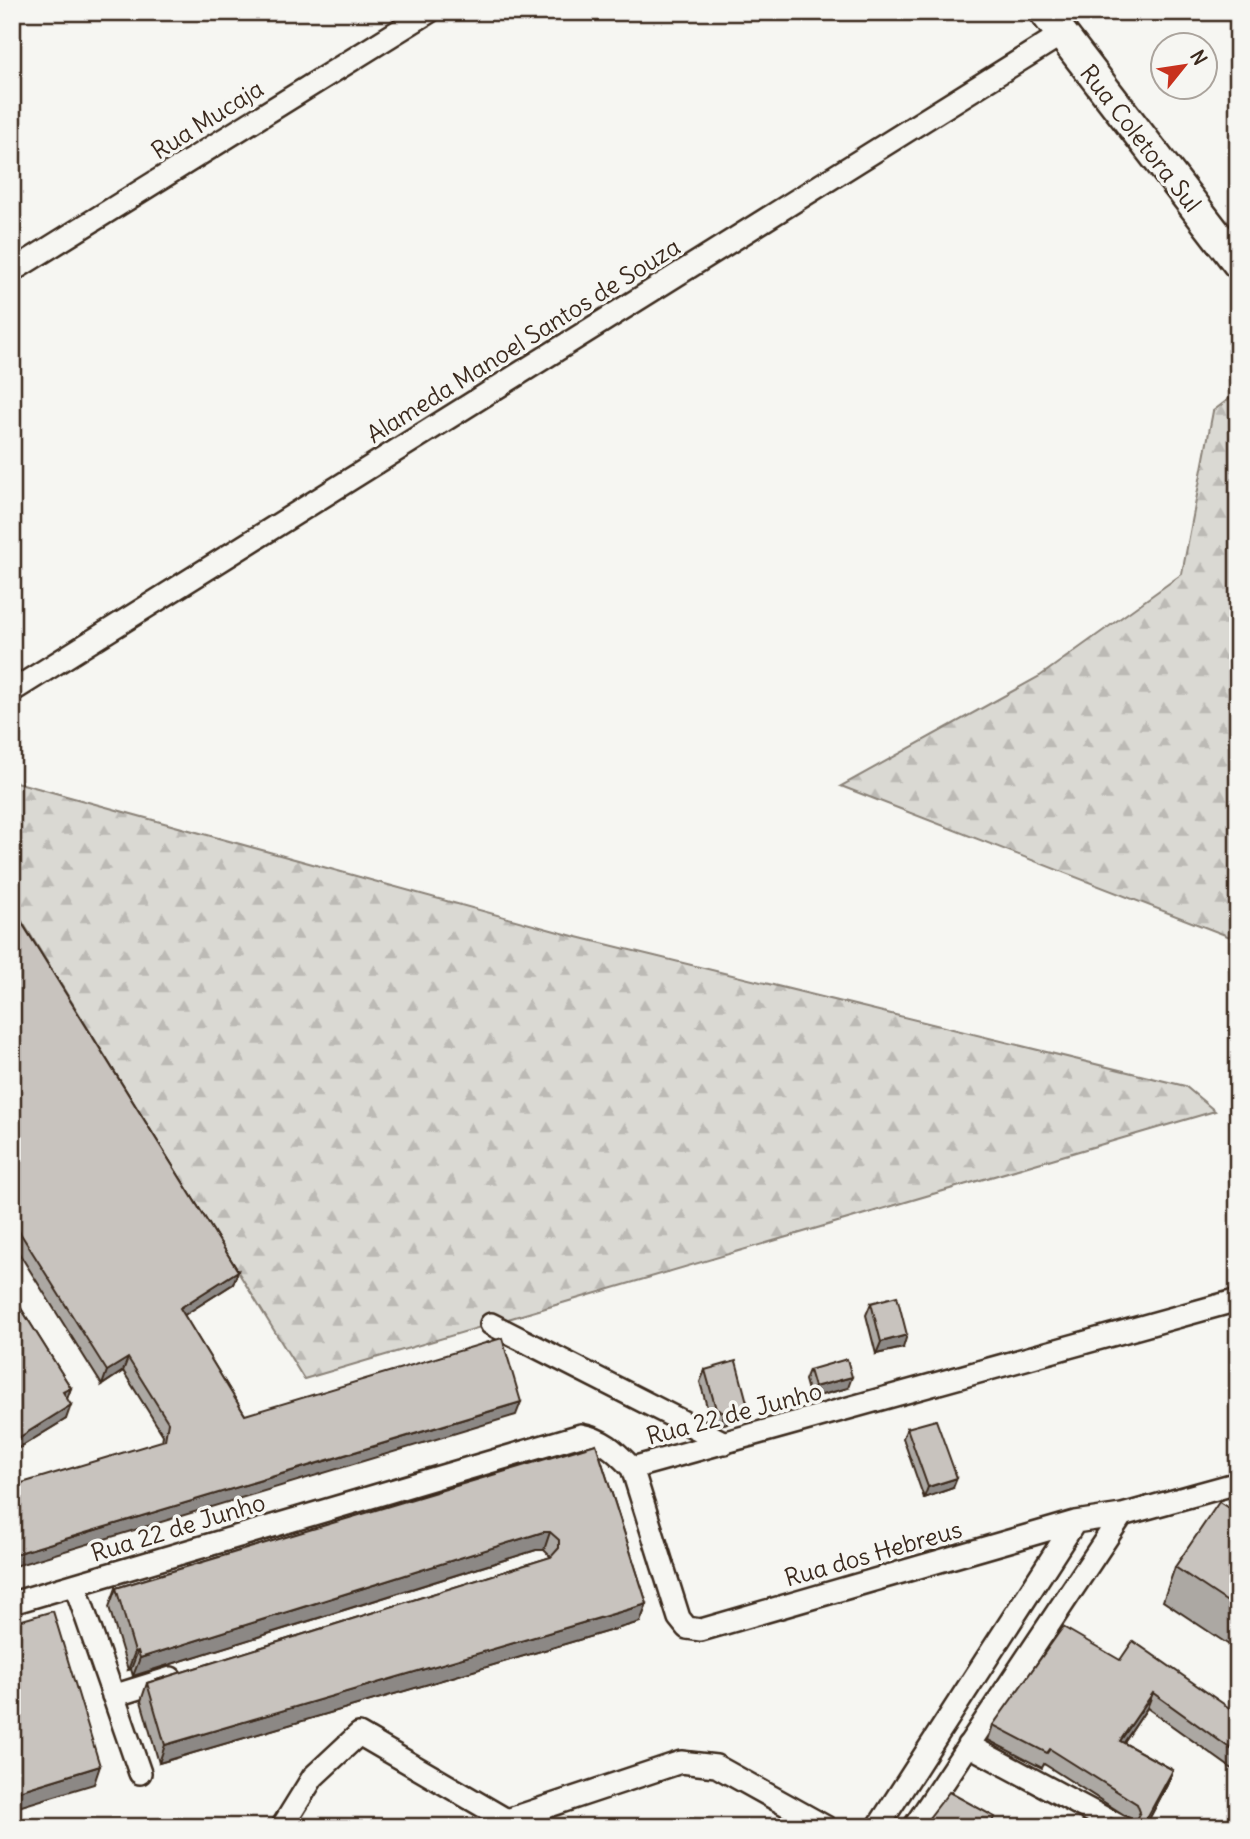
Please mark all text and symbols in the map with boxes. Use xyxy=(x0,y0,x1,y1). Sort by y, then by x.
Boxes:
north arrow xyxy=(1148,32,1218,102)
text: N xyxy=(1185,46,1212,69)
street label: Rua Coletora Sul xyxy=(1074,58,1208,218)
street label: Rua Mucaja xyxy=(145,73,269,165)
street label: Alameda Manoel Santos de Souza xyxy=(361,231,685,449)
street label: Rua 22 de Junho xyxy=(643,1375,825,1451)
street label: Rua 22 de Junho xyxy=(87,1486,269,1568)
street label: Rua dos Hebreus xyxy=(781,1513,965,1593)

